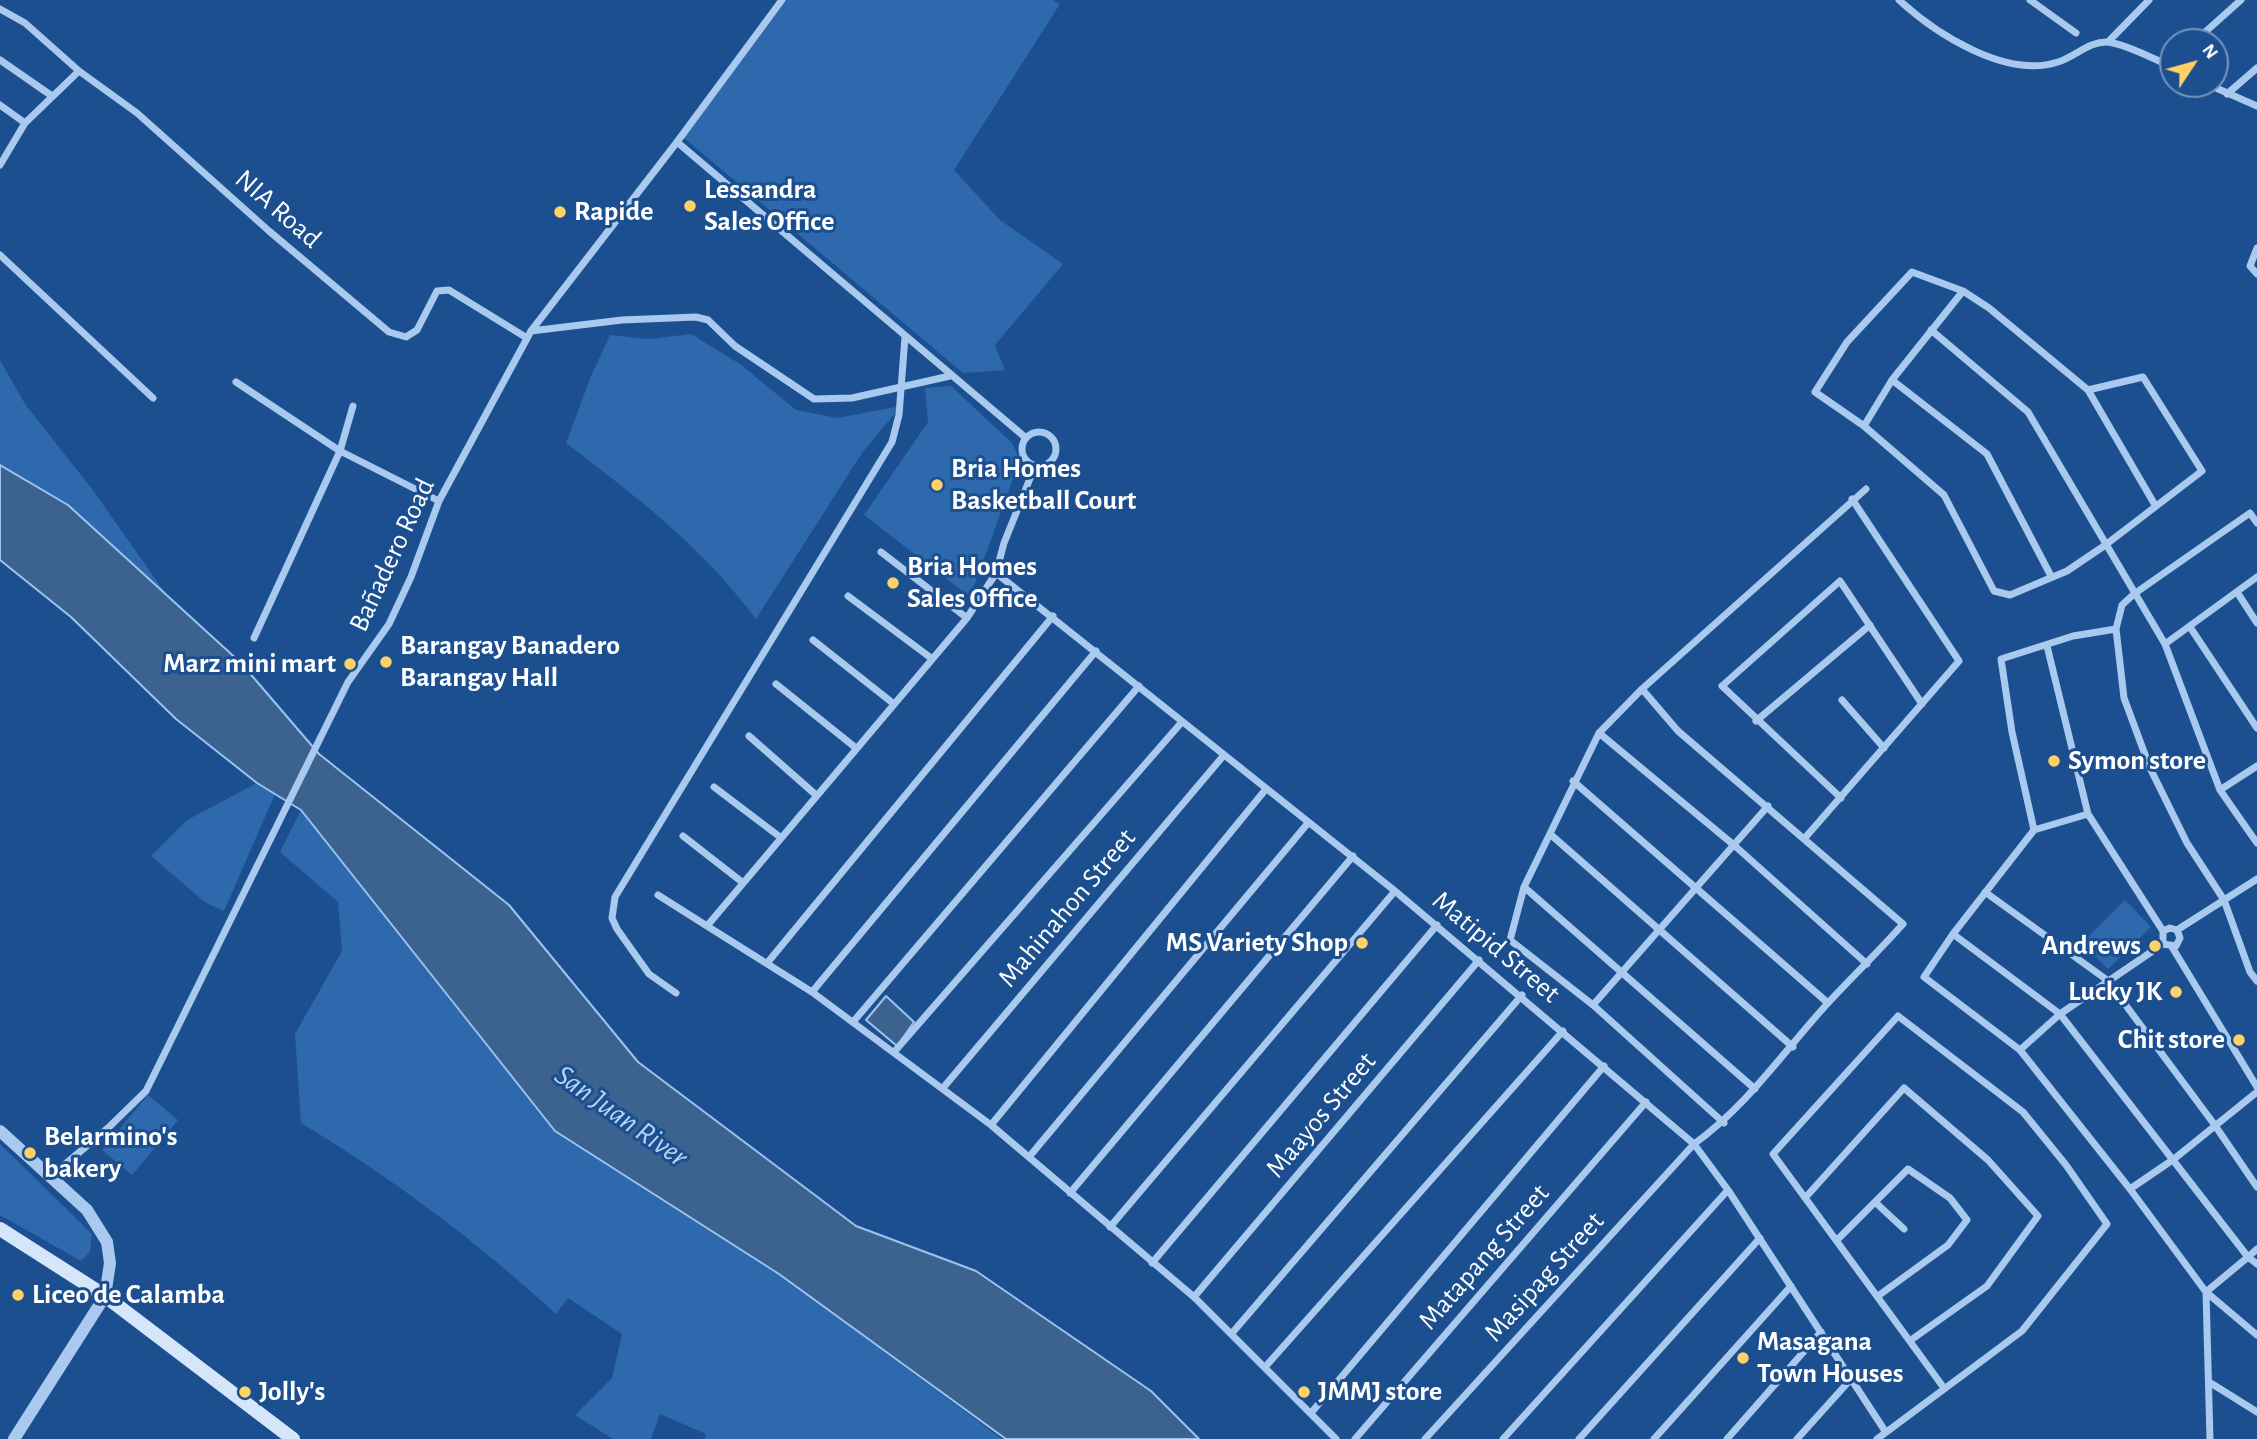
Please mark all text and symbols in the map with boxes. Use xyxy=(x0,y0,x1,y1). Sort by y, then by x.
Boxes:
north arrow xyxy=(2159,28,2229,98)
text: N xyxy=(2198,41,2221,62)
street label: NIA Road xyxy=(228,162,328,256)
place label: Lessandra Sales Office xyxy=(704,173,834,239)
place label: Rapide xyxy=(574,195,653,229)
marker: Lessandra Sales Office xyxy=(682,198,698,214)
marker: Rapide xyxy=(552,204,568,220)
place label: Bria Homes Basketball Court xyxy=(951,452,1136,518)
street label: Bañadero Road xyxy=(342,473,442,637)
marker: Bria Homes Basketball Court xyxy=(929,477,945,493)
place label: Bria Homes Sales Office xyxy=(907,550,1037,616)
marker: Bria Homes Sales Office xyxy=(885,575,901,591)
place label: Barangay Banadero Barangay Hall xyxy=(400,629,620,695)
place label: Marz mini mart xyxy=(163,647,336,681)
marker: Barangay Banadero Barangay Hall xyxy=(378,654,394,670)
marker: Marz mini mart xyxy=(342,656,358,672)
place label: Symon store xyxy=(2068,744,2206,778)
marker: Symon store xyxy=(2046,753,2062,769)
street label: Mahinahon Street xyxy=(991,822,1143,994)
street label: Matipid Street xyxy=(1425,884,1567,1010)
place label: MS Variety Shop xyxy=(1166,926,1348,960)
place label: Andrews xyxy=(2042,929,2141,963)
marker: MS Variety Shop xyxy=(1354,935,1370,951)
marker: Andrews xyxy=(2147,938,2163,954)
place label: Lucky JK xyxy=(2068,975,2162,1009)
marker: Lucky JK xyxy=(2168,984,2184,1000)
place label: Chit store xyxy=(2118,1023,2225,1057)
marker: Chit store xyxy=(2231,1032,2247,1048)
street label: Maayos Street xyxy=(1259,1045,1383,1185)
water label: San Juan River xyxy=(548,1057,694,1175)
place label: Belarmino's bakery xyxy=(44,1120,177,1186)
marker: Belarmino's bakery xyxy=(22,1145,38,1161)
street label: Matapang Street xyxy=(1412,1177,1556,1337)
street label: Masipag Street xyxy=(1477,1205,1611,1349)
place label: Liceo de Calamba xyxy=(32,1278,225,1312)
marker: Liceo de Calamba xyxy=(10,1287,26,1303)
place label: Masagana Town Houses xyxy=(1757,1325,1903,1391)
marker: Masagana Town Houses xyxy=(1735,1350,1751,1366)
place label: Jolly's xyxy=(259,1375,325,1409)
place label: JMMJ store xyxy=(1318,1375,1442,1409)
marker: Jolly's xyxy=(237,1384,253,1400)
marker: JMMJ store xyxy=(1296,1384,1312,1400)

